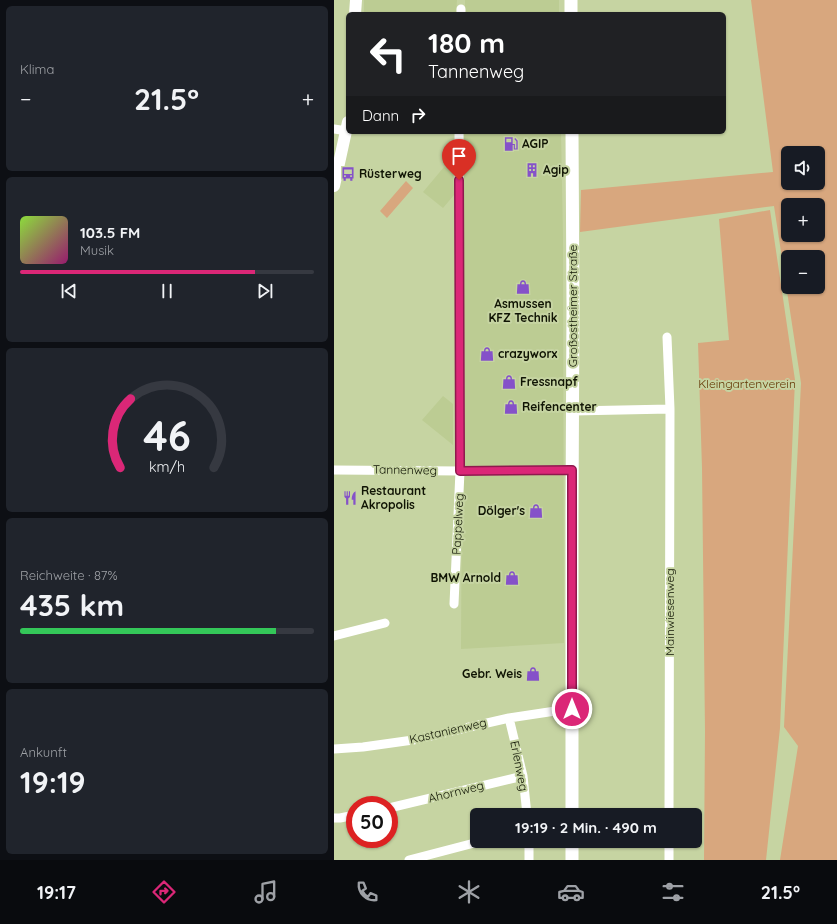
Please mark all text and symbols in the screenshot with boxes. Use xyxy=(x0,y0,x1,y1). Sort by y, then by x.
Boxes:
text: 180 m xyxy=(428,25,505,60)
icon: left xyxy=(362,28,414,80)
text: Tannenweg xyxy=(428,60,524,83)
text: Klima xyxy=(20,61,54,77)
text: 21.5° xyxy=(134,80,199,118)
text: − xyxy=(20,85,31,113)
text: + xyxy=(302,85,314,113)
icon: right xyxy=(407,104,429,126)
text: Dann xyxy=(362,106,399,125)
fuel station icon: AGIP xyxy=(503,136,519,152)
place label: AGIP xyxy=(522,136,549,151)
pin xyxy=(442,139,476,180)
icon: arrive xyxy=(448,145,470,167)
map controls xyxy=(781,146,825,294)
button: sound xyxy=(781,146,825,190)
building icon: Agip xyxy=(524,162,540,178)
place label: Agip xyxy=(543,162,569,177)
bus stop icon: Rüsterweg xyxy=(340,166,356,182)
place label: Rüsterweg xyxy=(359,166,422,181)
button: + xyxy=(781,198,825,242)
text: 103.5 FM xyxy=(80,223,140,242)
text: Musik xyxy=(80,242,114,258)
street label: Großostheimer Straße xyxy=(565,245,580,367)
button: − xyxy=(781,250,825,294)
shop icon: Asmussen KFZ Technik xyxy=(515,279,531,295)
icon: previous xyxy=(58,280,80,302)
icon: pause xyxy=(156,280,178,302)
icon: next xyxy=(254,280,276,302)
place label: Asmussen KFZ Technik xyxy=(489,296,558,325)
shop icon: crazyworx xyxy=(479,346,495,362)
place label: crazyworx xyxy=(498,346,558,361)
shop icon: Fressnapf xyxy=(501,374,517,390)
place label: Fressnapf xyxy=(520,374,578,389)
park label: Kleingartenverein xyxy=(698,376,796,391)
shop icon: Reifencenter xyxy=(503,399,519,415)
place label: Reifencenter xyxy=(522,399,597,414)
text: 46 xyxy=(143,409,191,461)
text: km/h xyxy=(149,458,185,476)
street label: Tannenweg xyxy=(373,461,437,478)
place label: Restaurant Akropolis xyxy=(361,483,426,512)
restaurant icon: Restaurant Akropolis xyxy=(342,490,358,506)
street label: Pappelweg xyxy=(448,493,467,555)
place label: Dölger's xyxy=(478,503,525,518)
shop icon: Dölger's xyxy=(528,503,544,519)
text: Reichweite · 87% xyxy=(20,567,118,583)
street label: Mainwiesenweg xyxy=(662,568,677,656)
place label: BMW Arnold xyxy=(430,570,501,585)
shop icon: BMW Arnold xyxy=(504,570,520,586)
text: 435 km xyxy=(20,586,124,624)
place label: Gebr. Weis xyxy=(462,666,522,681)
shop icon: Gebr. Weis xyxy=(525,666,541,682)
position arrow xyxy=(551,688,593,730)
street label: Kastanienweg xyxy=(408,714,488,747)
street label: Erlenweg xyxy=(507,739,532,792)
text: Ankunft xyxy=(20,744,67,760)
text: 19:19 xyxy=(20,763,86,801)
street label: Ahornweg xyxy=(427,777,485,806)
speed limit sign: 50 xyxy=(346,796,398,848)
text: 19:19 · 2 Min. · 490 m xyxy=(515,818,657,837)
icon: directions xyxy=(150,878,178,906)
icon: music xyxy=(252,878,280,906)
icon: phone xyxy=(353,878,381,906)
icon: climate xyxy=(455,878,483,906)
icon: car xyxy=(557,878,585,906)
icon: filters xyxy=(659,878,687,906)
text: 19:17 xyxy=(37,881,76,904)
text: 21.5° xyxy=(761,881,800,904)

